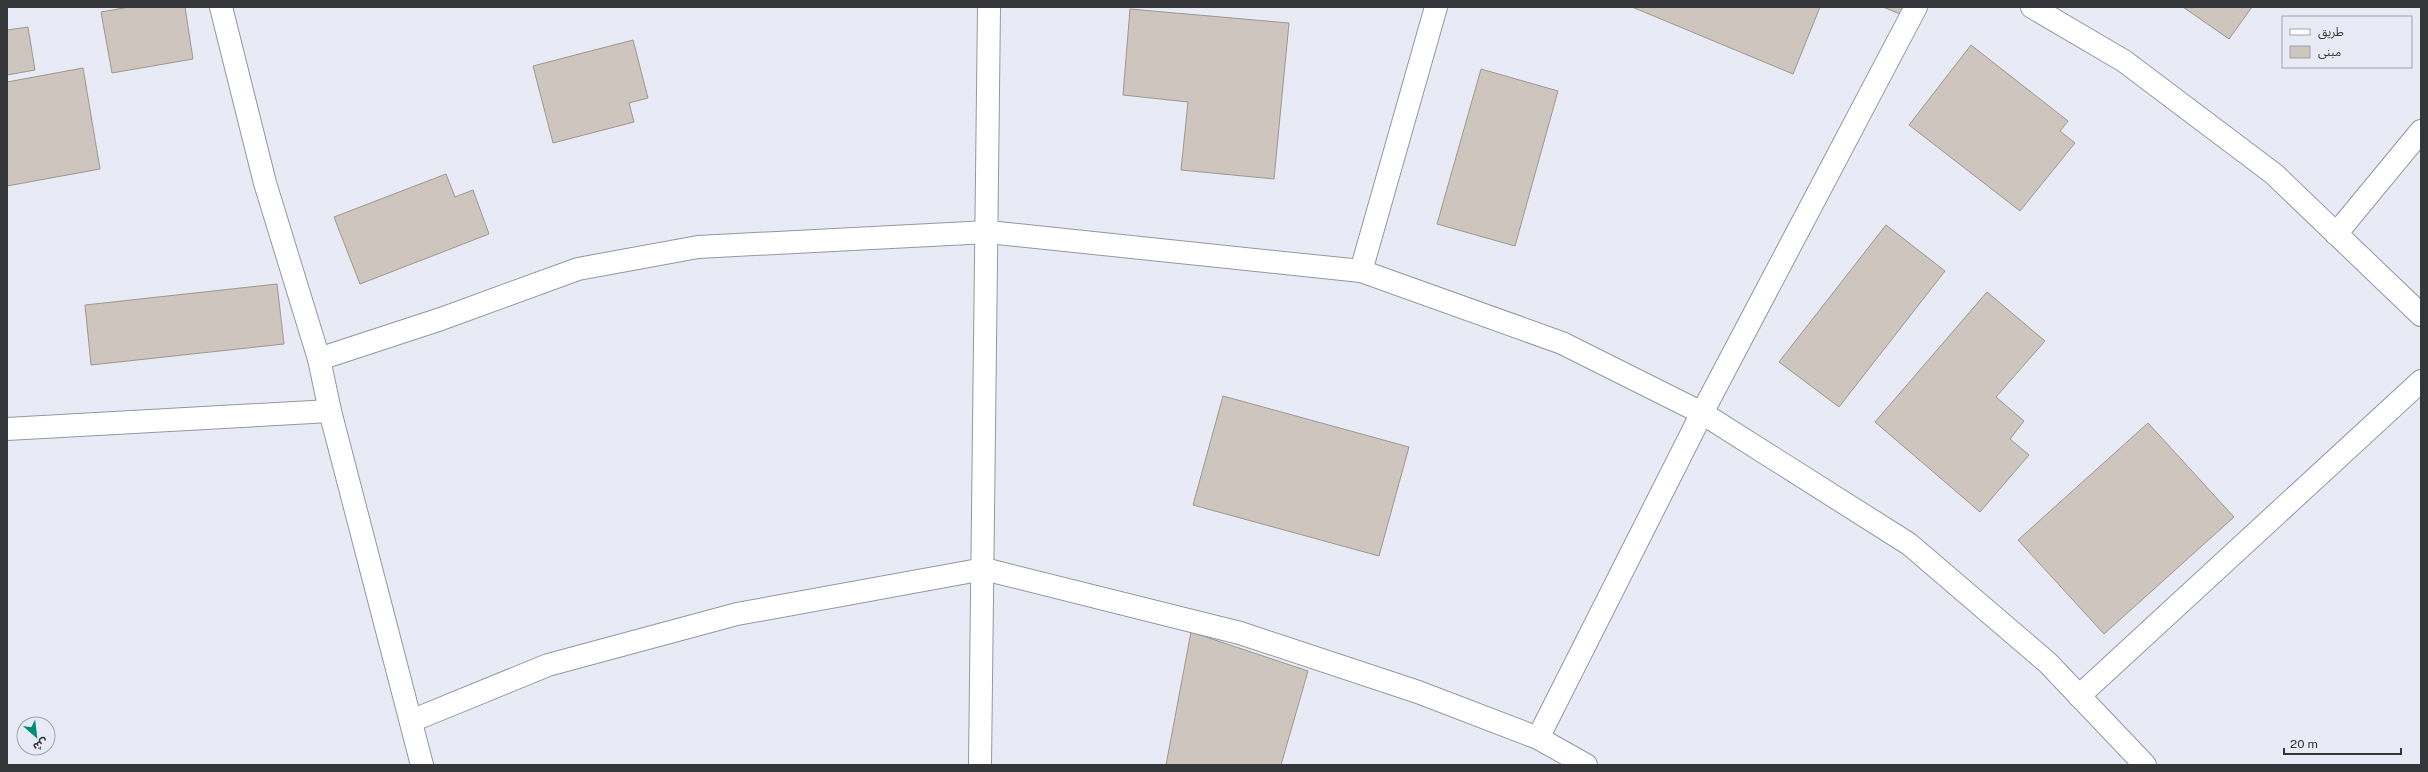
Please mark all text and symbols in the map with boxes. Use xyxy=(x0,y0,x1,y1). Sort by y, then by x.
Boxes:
legend xyxy=(2282,16,2412,68)
text: طريق xyxy=(2318,25,2344,40)
text: مبنى xyxy=(2318,45,2341,59)
north arrow xyxy=(16,716,56,756)
scale bar xyxy=(2284,730,2401,756)
text: ش xyxy=(31,735,50,754)
text: 20 m xyxy=(2290,737,2318,751)

